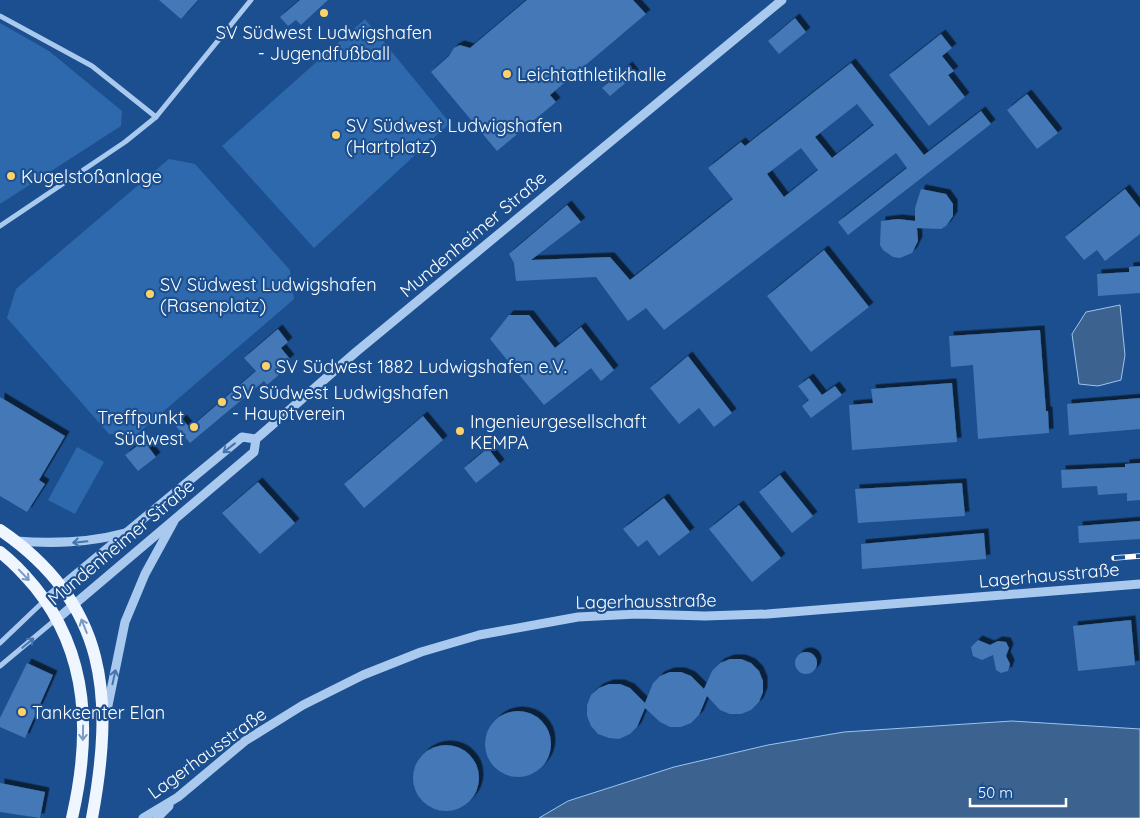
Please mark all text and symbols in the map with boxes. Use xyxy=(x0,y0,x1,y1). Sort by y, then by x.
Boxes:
marker: SV Südwest Ludwigshafen - Jugendfußball xyxy=(318,7,330,19)
place label: SV Südwest Ludwigshafen - Jugendfußball xyxy=(216,21,432,65)
place label: Leichtathletikhalle xyxy=(517,63,667,86)
marker: Leichtathletikhalle xyxy=(501,68,513,80)
place label: SV Südwest Ludwigshafen (Hartplatz) xyxy=(346,114,563,158)
marker: SV Südwest Ludwigshafen (Hartplatz) xyxy=(330,129,342,141)
place label: Kugelstoßanlage xyxy=(21,165,162,188)
street label: Mundenheimer Straße xyxy=(395,166,551,302)
marker: Kugelstoßanlage xyxy=(5,170,17,182)
place label: SV Südwest Ludwigshafen (Rasenplatz) xyxy=(160,273,377,317)
marker: SV Südwest Ludwigshafen (Rasenplatz) xyxy=(144,288,156,300)
place label: SV Südwest 1882 Ludwigshafen e.V. xyxy=(276,355,567,378)
marker: SV Südwest 1882 Ludwigshafen e.V. xyxy=(260,360,272,372)
place label: SV Südwest Ludwigshafen - Hauptverein xyxy=(232,381,449,425)
marker: SV Südwest Ludwigshafen - Hauptverein xyxy=(216,396,228,408)
place label: Treffpunkt Südwest xyxy=(97,406,184,450)
place label: Ingenieurgesellschaft KEMPA xyxy=(470,410,647,454)
marker: Treffpunkt Südwest xyxy=(188,421,200,433)
marker: Ingenieurgesellschaft KEMPA xyxy=(454,425,466,437)
one-way arrow xyxy=(222,443,236,453)
street label: Mundenheimer Straße xyxy=(43,474,199,610)
one-way arrow xyxy=(72,537,88,547)
street label: Lagerhausstraße xyxy=(978,557,1120,593)
one-way arrow xyxy=(18,569,30,581)
street label: Lagerhausstraße xyxy=(575,588,717,614)
one-way arrow xyxy=(79,619,88,634)
one-way arrow xyxy=(22,637,35,648)
one-way arrow xyxy=(109,669,119,685)
place label: Tankcenter Elan xyxy=(32,701,165,724)
street label: Lagerhausstraße xyxy=(143,702,271,804)
marker: Tankcenter Elan xyxy=(16,706,28,718)
one-way arrow xyxy=(78,724,88,741)
scale bar xyxy=(970,776,1066,808)
text: 50 m xyxy=(978,783,1013,802)

